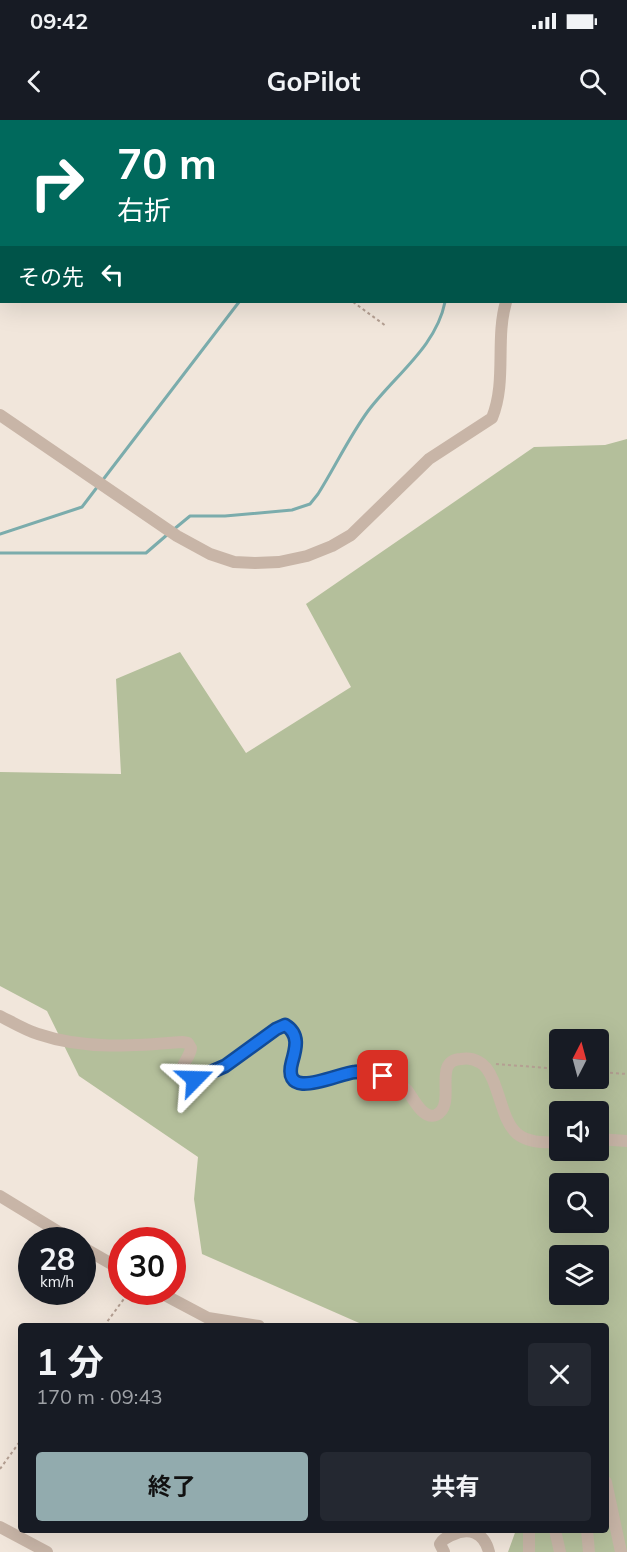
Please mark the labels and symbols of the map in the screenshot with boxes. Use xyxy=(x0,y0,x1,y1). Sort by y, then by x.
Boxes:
north arrow xyxy=(549,1029,609,1089)
position arrow xyxy=(163,1047,227,1111)
pin xyxy=(357,1050,408,1101)
speed limit sign: 30 xyxy=(108,1227,186,1305)

